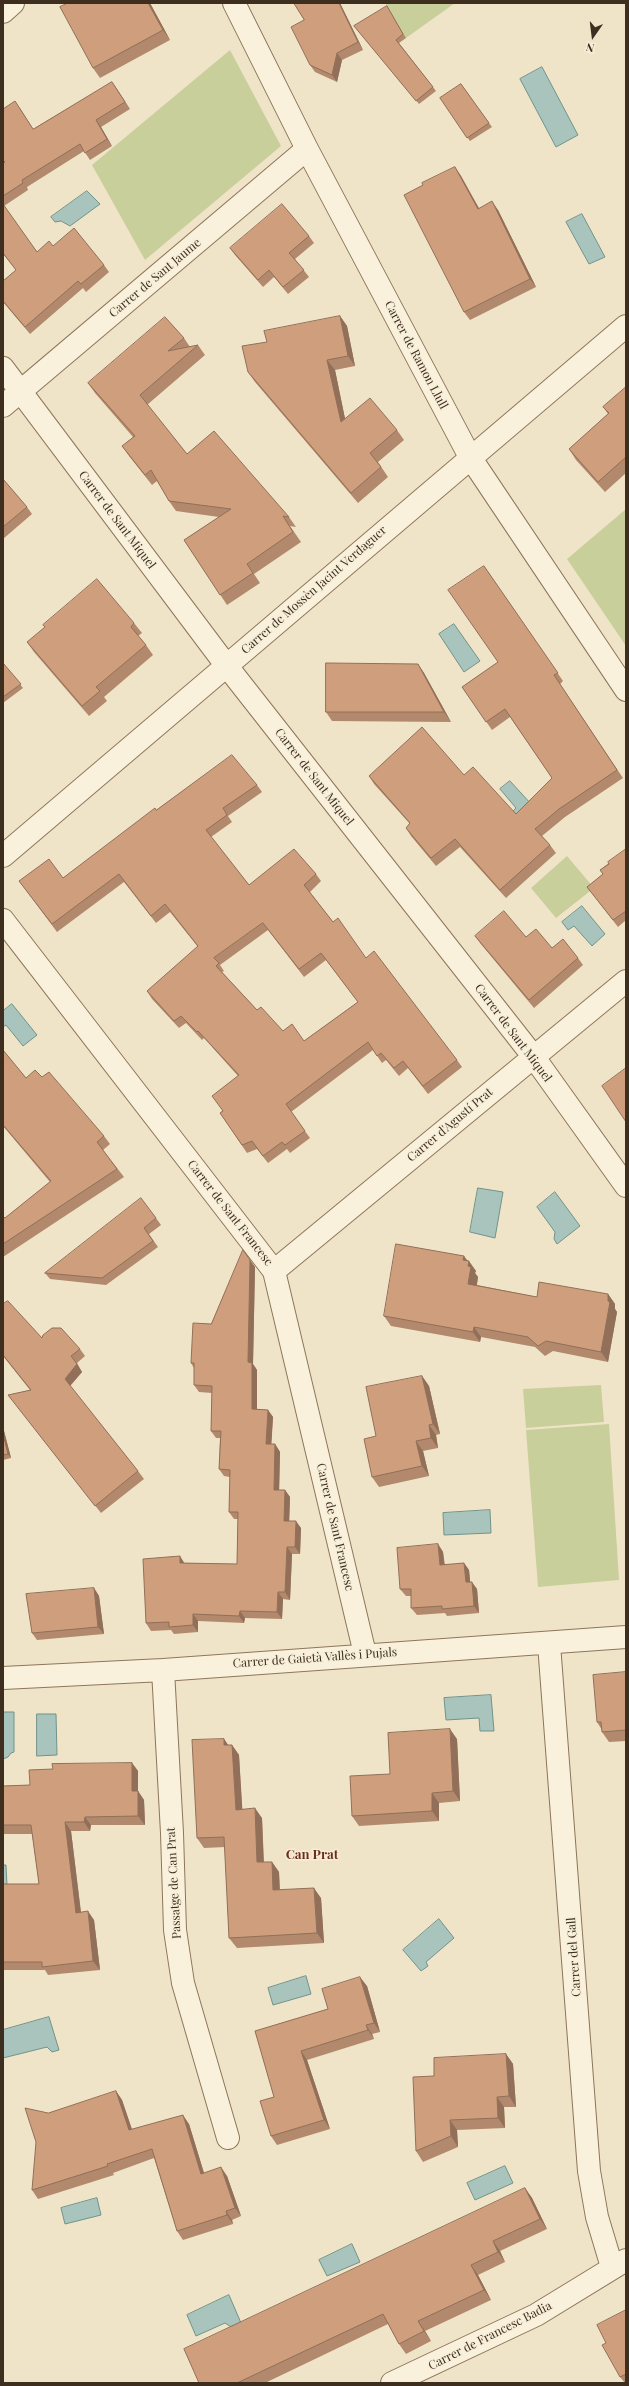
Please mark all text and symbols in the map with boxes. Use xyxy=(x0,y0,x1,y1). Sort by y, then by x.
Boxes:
north arrow xyxy=(573,16,613,56)
text: N xyxy=(584,40,596,56)
street label: Carrer de Sant Jaume xyxy=(106,235,204,321)
street label: Carrer de Ramon Llull xyxy=(381,298,451,412)
street label: Carrer de Sant Miquel xyxy=(75,468,159,572)
street label: Carrer de Mossèn Jacint Verdaguer xyxy=(238,523,390,657)
street label: Carrer de Sant Miquel xyxy=(272,726,356,828)
street label: Carrer de Sant Miquel xyxy=(471,981,555,1085)
street label: Carrer d'Agustí Prat xyxy=(404,1085,496,1165)
street label: Carrer de Sant Francesc xyxy=(184,1157,276,1269)
street label: Carrer de Sant Francesc xyxy=(313,1462,357,1592)
street label: Carrer de Gaietà Vallès i Pujals xyxy=(232,1645,398,1671)
street label: Passatge de Can Prat xyxy=(164,1827,184,1939)
district label: Can Prat xyxy=(286,1847,338,1863)
street label: Carrer del Gall xyxy=(564,1917,584,1997)
street label: Carrer de Francesc Badia xyxy=(426,2299,554,2373)

